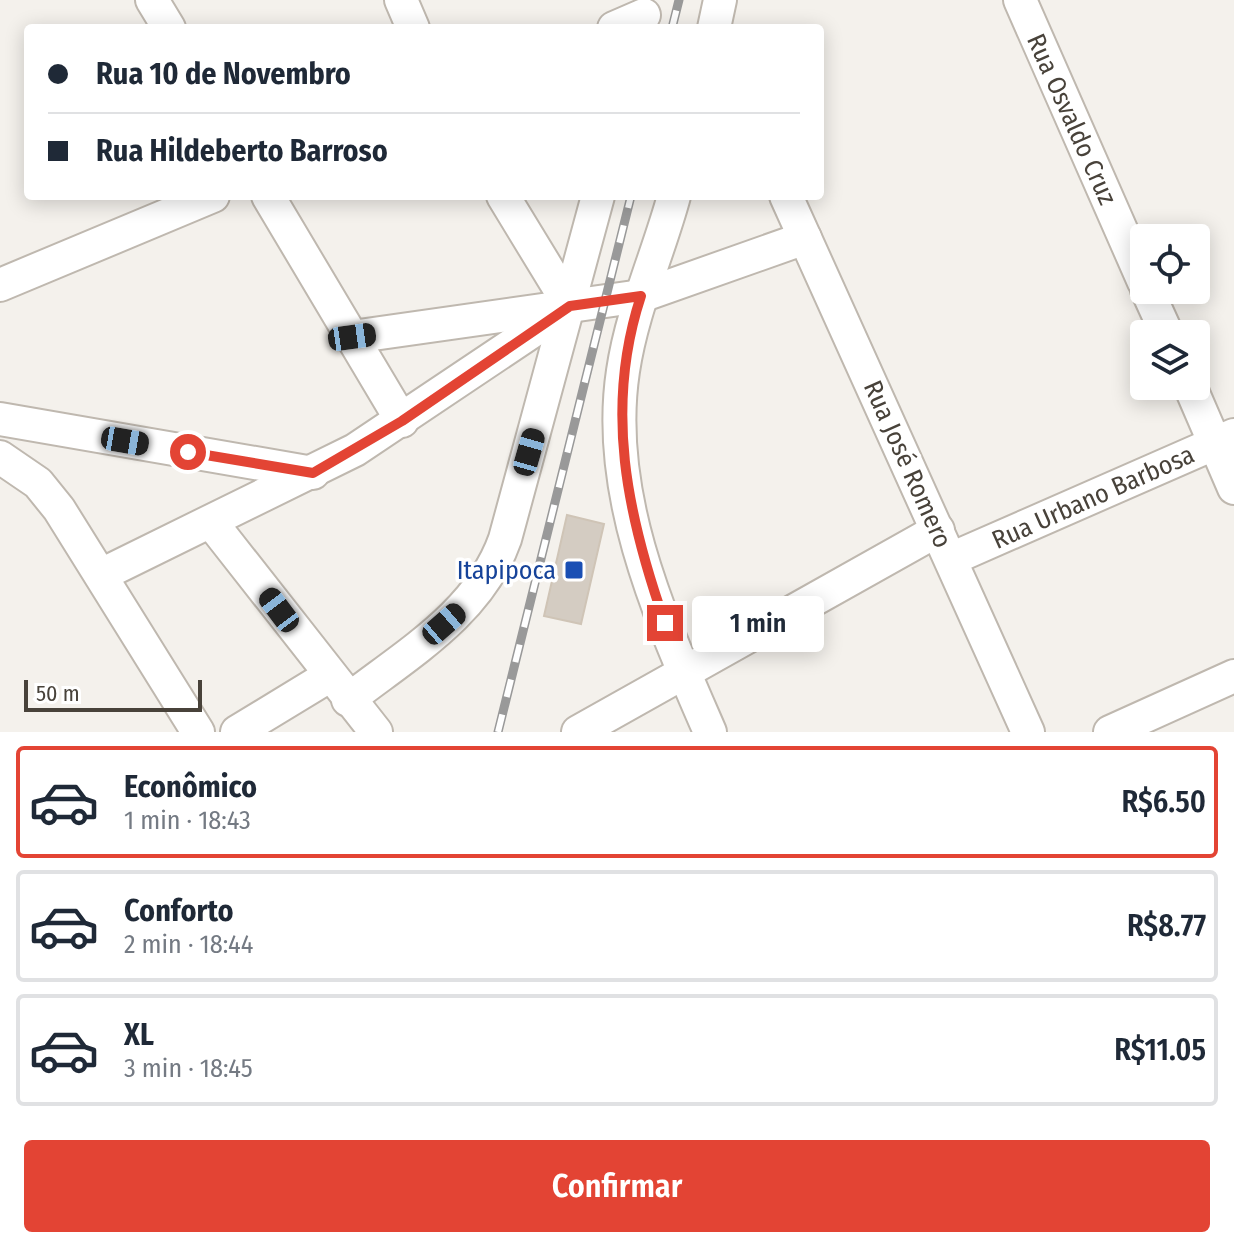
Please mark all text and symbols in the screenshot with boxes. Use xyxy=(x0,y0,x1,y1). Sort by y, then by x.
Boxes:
street label: Rua Osvaldo Cruz xyxy=(1020,29,1123,209)
text: Rua 10 de Novembro xyxy=(96,56,351,92)
text: Rua Hildeberto Barroso xyxy=(96,133,388,169)
map controls xyxy=(1130,224,1210,400)
button: locate xyxy=(1130,224,1210,304)
button: layers xyxy=(1130,320,1210,400)
car xyxy=(327,322,377,352)
street label: Rua José Romero xyxy=(857,376,958,553)
car xyxy=(99,425,151,457)
car xyxy=(511,426,547,478)
route start xyxy=(170,434,206,470)
street label: Rua Urbano Barbosa xyxy=(987,439,1199,556)
place label: Itapipoca xyxy=(457,555,556,586)
marker: Itapipoca xyxy=(563,559,585,581)
car xyxy=(255,584,303,636)
callout: 1 min xyxy=(693,595,825,651)
car xyxy=(418,599,470,649)
route end xyxy=(647,605,683,641)
text: 1 min xyxy=(730,608,786,639)
scale bar xyxy=(24,676,202,712)
text: 50 m xyxy=(36,680,80,707)
icon: car xyxy=(28,766,100,838)
text: Econômico xyxy=(124,769,257,805)
text: R$6.50 xyxy=(1121,784,1206,820)
text: 1 min · 18:43 xyxy=(124,805,251,836)
icon: car xyxy=(28,890,100,962)
text: Conforto xyxy=(124,893,233,929)
text: R$8.77 xyxy=(1127,908,1206,944)
text: 2 min · 18:44 xyxy=(124,929,253,960)
icon: car xyxy=(28,1014,100,1086)
text: XL xyxy=(124,1017,154,1053)
text: R$11.05 xyxy=(1114,1032,1206,1068)
text: 3 min · 18:45 xyxy=(124,1053,253,1084)
button: Confirmar xyxy=(24,1140,1210,1232)

